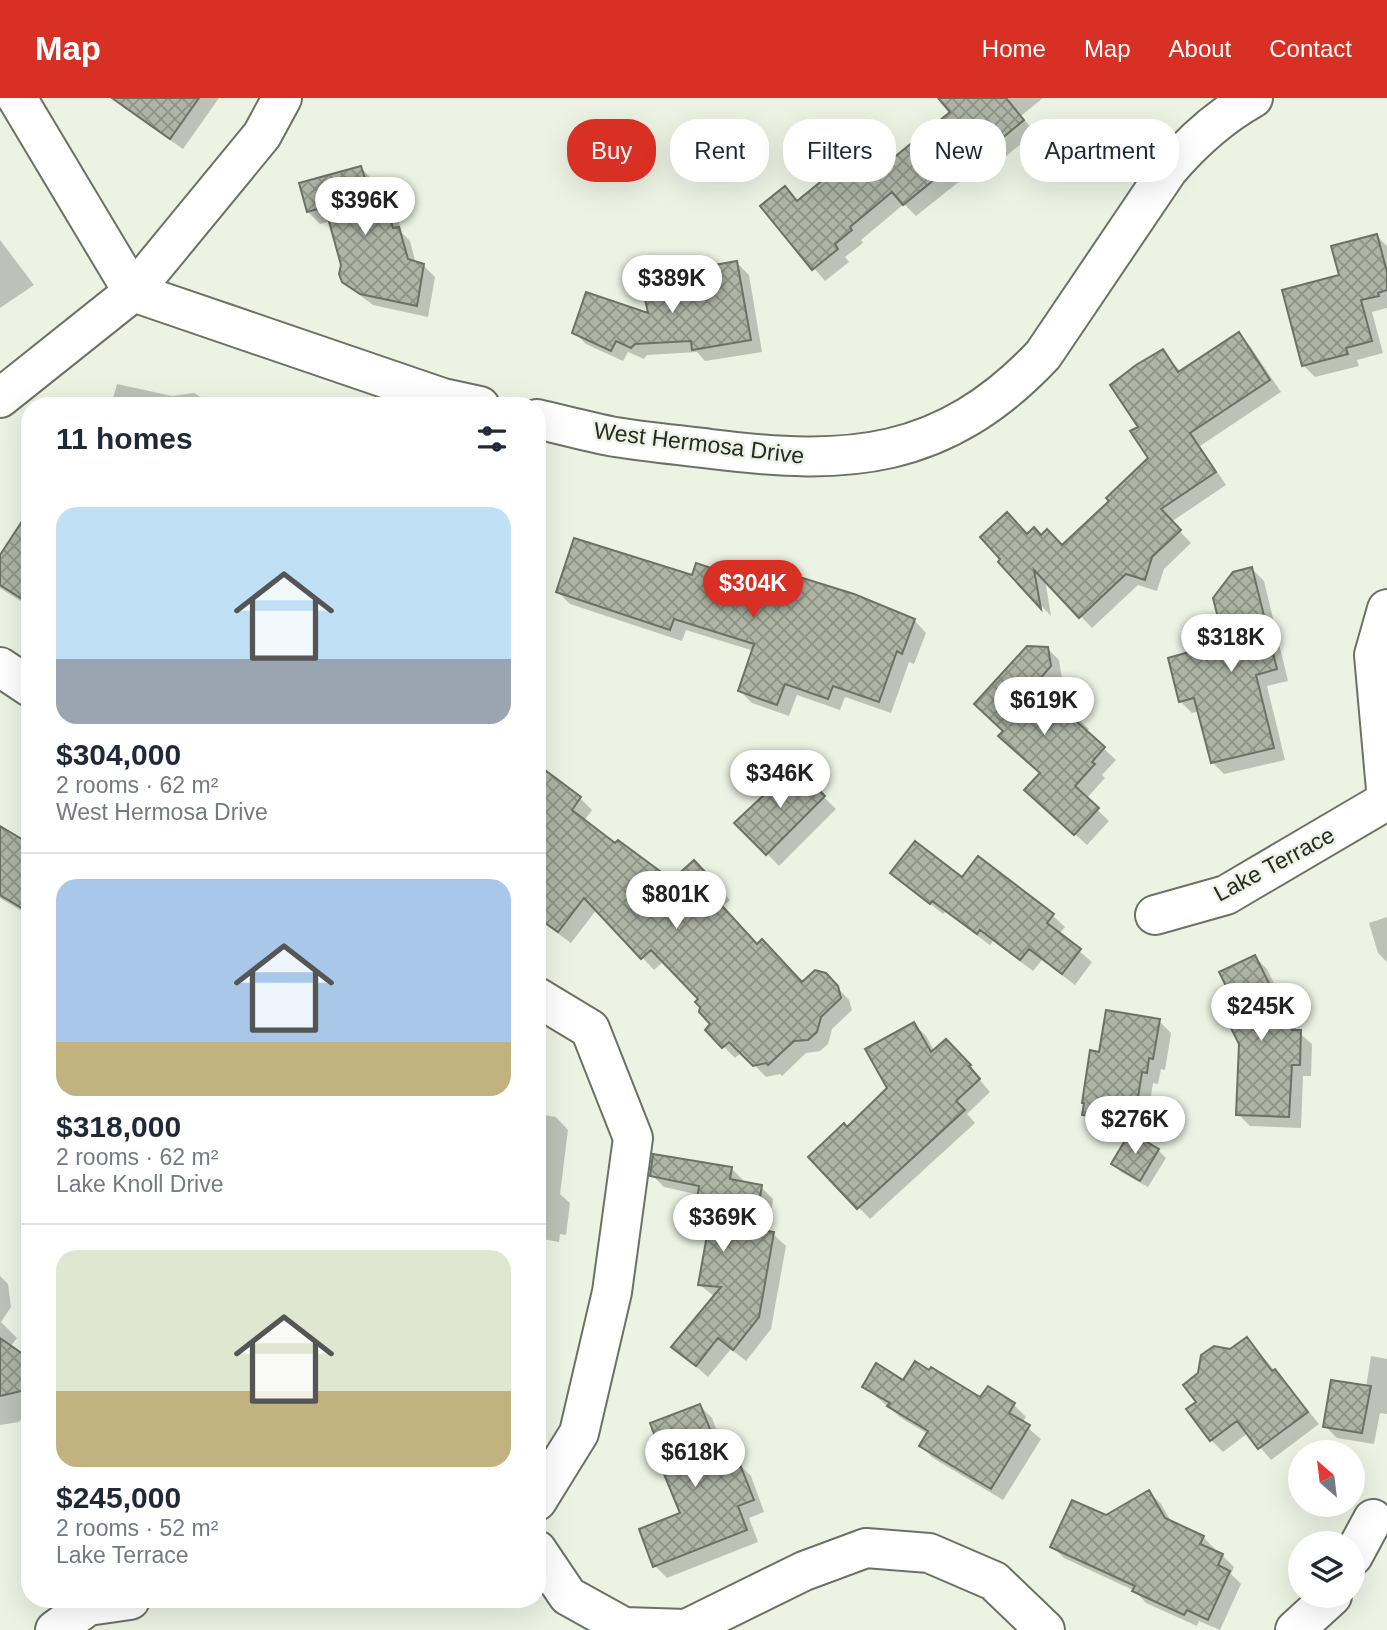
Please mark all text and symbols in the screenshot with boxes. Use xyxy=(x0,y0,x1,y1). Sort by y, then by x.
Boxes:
text: Map xyxy=(35,30,101,67)
text: Home xyxy=(982,35,1046,62)
text: Map xyxy=(1084,35,1131,62)
text: About xyxy=(1169,35,1231,62)
text: Contact xyxy=(1269,35,1352,62)
chip: Buy xyxy=(567,119,656,182)
chip: Rent xyxy=(670,119,769,182)
chip: Filters xyxy=(783,119,896,182)
chip: New xyxy=(910,119,1006,182)
chip: Apartment xyxy=(1020,119,1179,182)
pin: $396K xyxy=(316,178,414,237)
text: $396K xyxy=(331,187,399,213)
pin: $389K xyxy=(623,256,721,315)
text: $389K xyxy=(638,265,706,291)
street label: West Hermosa Drive xyxy=(592,417,806,469)
icon: filters xyxy=(473,420,511,458)
text: 11 homes xyxy=(56,422,193,455)
icon: home xyxy=(221,553,347,679)
pin: $304K xyxy=(704,560,802,620)
text: $304K xyxy=(719,570,787,596)
pin: $318K xyxy=(1182,614,1280,674)
text: $318K xyxy=(1197,624,1265,650)
pin: $619K xyxy=(995,678,1093,737)
text: $619K xyxy=(1010,687,1078,713)
text: $304,000 xyxy=(56,738,181,771)
pin: $346K xyxy=(731,750,829,810)
text: $346K xyxy=(746,760,814,786)
text: 2 rooms · 62 m² xyxy=(56,772,218,798)
text: West Hermosa Drive xyxy=(56,799,268,825)
street label: Lake Terrace xyxy=(1209,821,1339,907)
pin: $801K xyxy=(627,872,725,931)
text: $801K xyxy=(642,881,710,907)
icon: home xyxy=(221,925,347,1051)
pin: $245K xyxy=(1212,984,1310,1043)
text: $245K xyxy=(1227,993,1295,1019)
pin: $276K xyxy=(1086,1096,1184,1156)
text: $276K xyxy=(1101,1106,1169,1132)
text: $318,000 xyxy=(56,1110,181,1143)
text: 2 rooms · 62 m² xyxy=(56,1144,218,1170)
text: Lake Knoll Drive xyxy=(56,1171,223,1197)
pin: $369K xyxy=(674,1194,772,1254)
text: $369K xyxy=(689,1204,757,1230)
icon: home xyxy=(221,1296,347,1422)
pin: $618K xyxy=(646,1430,744,1489)
text: $618K xyxy=(661,1439,729,1465)
north arrow xyxy=(1288,1440,1365,1517)
map controls xyxy=(1288,1440,1365,1608)
text: $245,000 xyxy=(56,1481,181,1514)
text: 2 rooms · 52 m² xyxy=(56,1515,218,1541)
button: layers xyxy=(1288,1531,1365,1608)
text: Lake Terrace xyxy=(56,1542,189,1568)

